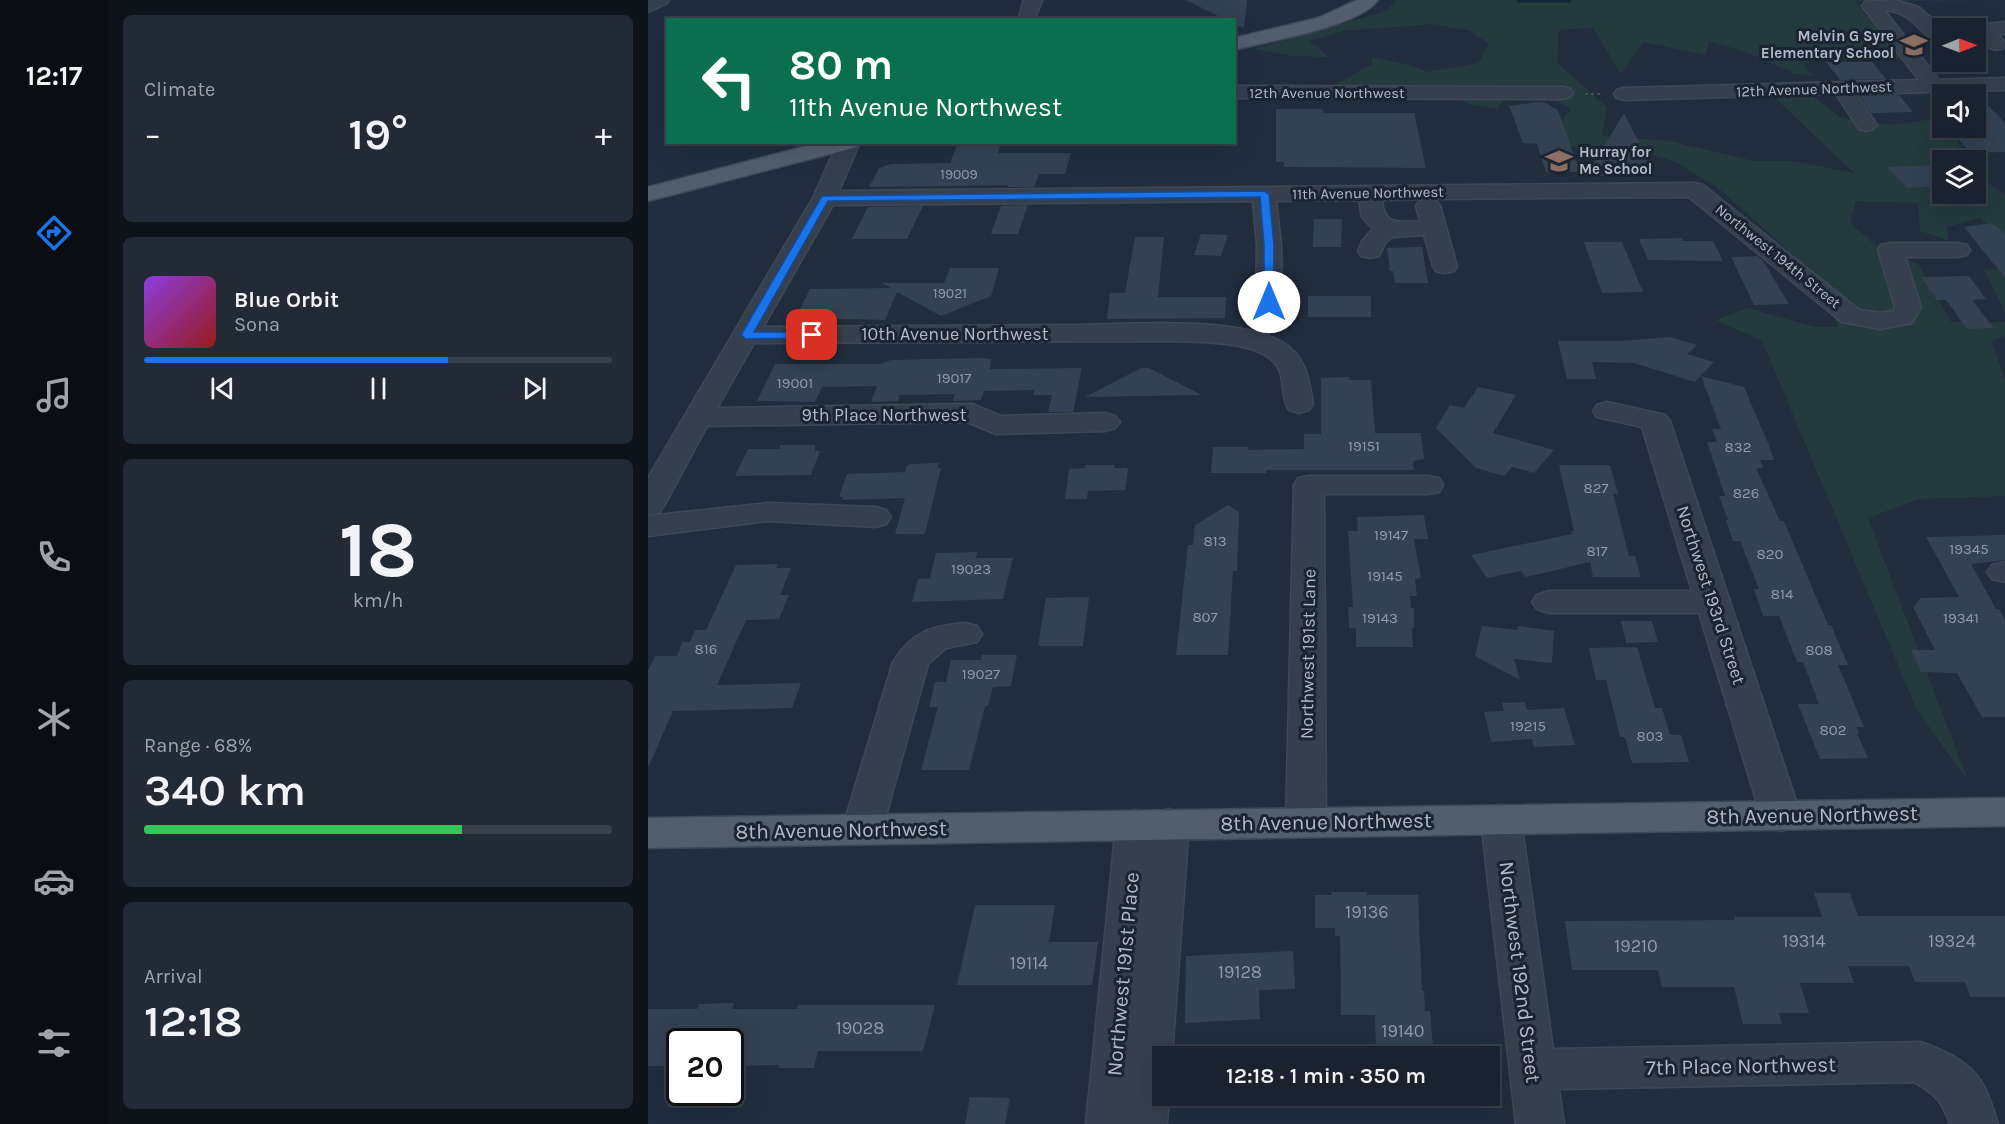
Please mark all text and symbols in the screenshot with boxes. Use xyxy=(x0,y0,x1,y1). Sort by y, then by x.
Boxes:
north arrow xyxy=(1932,18,1986,72)
map controls xyxy=(1932,18,1986,204)
place label: Melvin G Syre Elementary School xyxy=(1761,27,1894,62)
school or university icon: Melvin G Syre Elementary School xyxy=(1899,30,1929,60)
text: 80 m xyxy=(789,40,893,90)
icon: left xyxy=(690,42,768,120)
text: 12:17 xyxy=(26,60,82,92)
street label: 12th Avenue Northwest xyxy=(1736,77,1892,101)
text: Climate xyxy=(144,78,215,101)
street label: 12th Avenue Northwest xyxy=(1249,84,1405,102)
button: sound xyxy=(1932,84,1986,138)
text: 11th Avenue Northwest xyxy=(789,91,1062,123)
text: 19° xyxy=(348,108,408,160)
text: − xyxy=(144,115,161,153)
text: + xyxy=(595,115,612,153)
place label: Hurray for Me School xyxy=(1579,143,1652,178)
school or university icon: Hurray for Me School xyxy=(1544,146,1574,176)
button: layers xyxy=(1932,150,1986,204)
house number: 19009 xyxy=(940,166,978,183)
street label: 11th Avenue Northwest xyxy=(1292,183,1444,203)
street label: Northwest 194th Street xyxy=(1712,200,1844,312)
icon: directions xyxy=(33,212,75,254)
position arrow xyxy=(1237,270,1301,334)
house number: 19021 xyxy=(933,285,967,302)
text: Blue Orbit xyxy=(234,287,339,313)
pin xyxy=(786,309,837,360)
text: Sona xyxy=(234,313,280,336)
icon: arrive xyxy=(795,318,828,351)
street label: 10th Avenue Northwest xyxy=(862,323,1049,345)
house number: 19017 xyxy=(937,369,971,387)
icon: previous xyxy=(206,372,239,405)
icon: pause xyxy=(362,372,395,405)
icon: next xyxy=(518,372,551,405)
icon: music xyxy=(33,374,75,416)
house number: 19001 xyxy=(777,374,813,392)
street label: 9th Place Northwest xyxy=(802,404,967,426)
house number: 19151 xyxy=(1348,437,1380,455)
house number: 832 xyxy=(1725,438,1751,456)
house number: 827 xyxy=(1584,479,1608,497)
house number: 826 xyxy=(1733,484,1759,502)
street label: Northwest 193rd Street xyxy=(1672,503,1750,688)
text: 18 xyxy=(339,504,417,596)
house number: 19147 xyxy=(1374,526,1408,544)
house number: 813 xyxy=(1203,532,1227,550)
icon: phone xyxy=(33,536,75,578)
house number: 19345 xyxy=(1949,540,1989,558)
house number: 817 xyxy=(1586,542,1608,560)
house number: 820 xyxy=(1757,545,1784,563)
house number: 19023 xyxy=(951,560,991,578)
house number: 19145 xyxy=(1367,567,1403,585)
street label: Northwest 191st Lane xyxy=(1296,569,1320,739)
house number: 814 xyxy=(1771,585,1794,603)
text: km/h xyxy=(353,589,403,612)
house number: 807 xyxy=(1192,608,1218,626)
house number: 19143 xyxy=(1362,609,1398,627)
house number: 19341 xyxy=(1943,609,1979,627)
house number: 816 xyxy=(695,640,717,658)
house number: 808 xyxy=(1805,641,1833,659)
house number: 19027 xyxy=(962,665,1000,683)
icon: climate xyxy=(33,698,75,740)
house number: 19215 xyxy=(1510,717,1546,735)
house number: 802 xyxy=(1820,721,1846,739)
house number: 803 xyxy=(1637,727,1663,745)
text: Range · 68% xyxy=(144,734,252,757)
text: 340 km xyxy=(144,764,306,816)
street label: 8th Avenue Northwest xyxy=(1706,801,1918,829)
street label: 8th Avenue Northwest xyxy=(1220,808,1432,836)
street label: 8th Avenue Northwest xyxy=(735,816,947,844)
icon: car xyxy=(33,860,75,902)
street label: Northwest 192nd Street xyxy=(1495,860,1546,1084)
street label: Northwest 191st Place xyxy=(1102,871,1144,1077)
house number: 19136 xyxy=(1345,901,1389,923)
house number: 19314 xyxy=(1782,930,1826,952)
house number: 19324 xyxy=(1928,930,1976,952)
house number: 19210 xyxy=(1614,935,1658,957)
house number: 19114 xyxy=(1010,952,1048,974)
house number: 19128 xyxy=(1218,961,1262,983)
text: Arrival xyxy=(144,965,203,988)
text: 12:18 xyxy=(144,995,243,1047)
house number: 19028 xyxy=(836,1017,884,1039)
house number: 19140 xyxy=(1381,1020,1425,1042)
icon: filters xyxy=(33,1022,75,1064)
speed limit sign: 20 xyxy=(666,1028,744,1106)
street label: 7th Place Northwest xyxy=(1646,1052,1836,1080)
text: 12:18 · 1 min · 350 m xyxy=(1226,1063,1426,1089)

